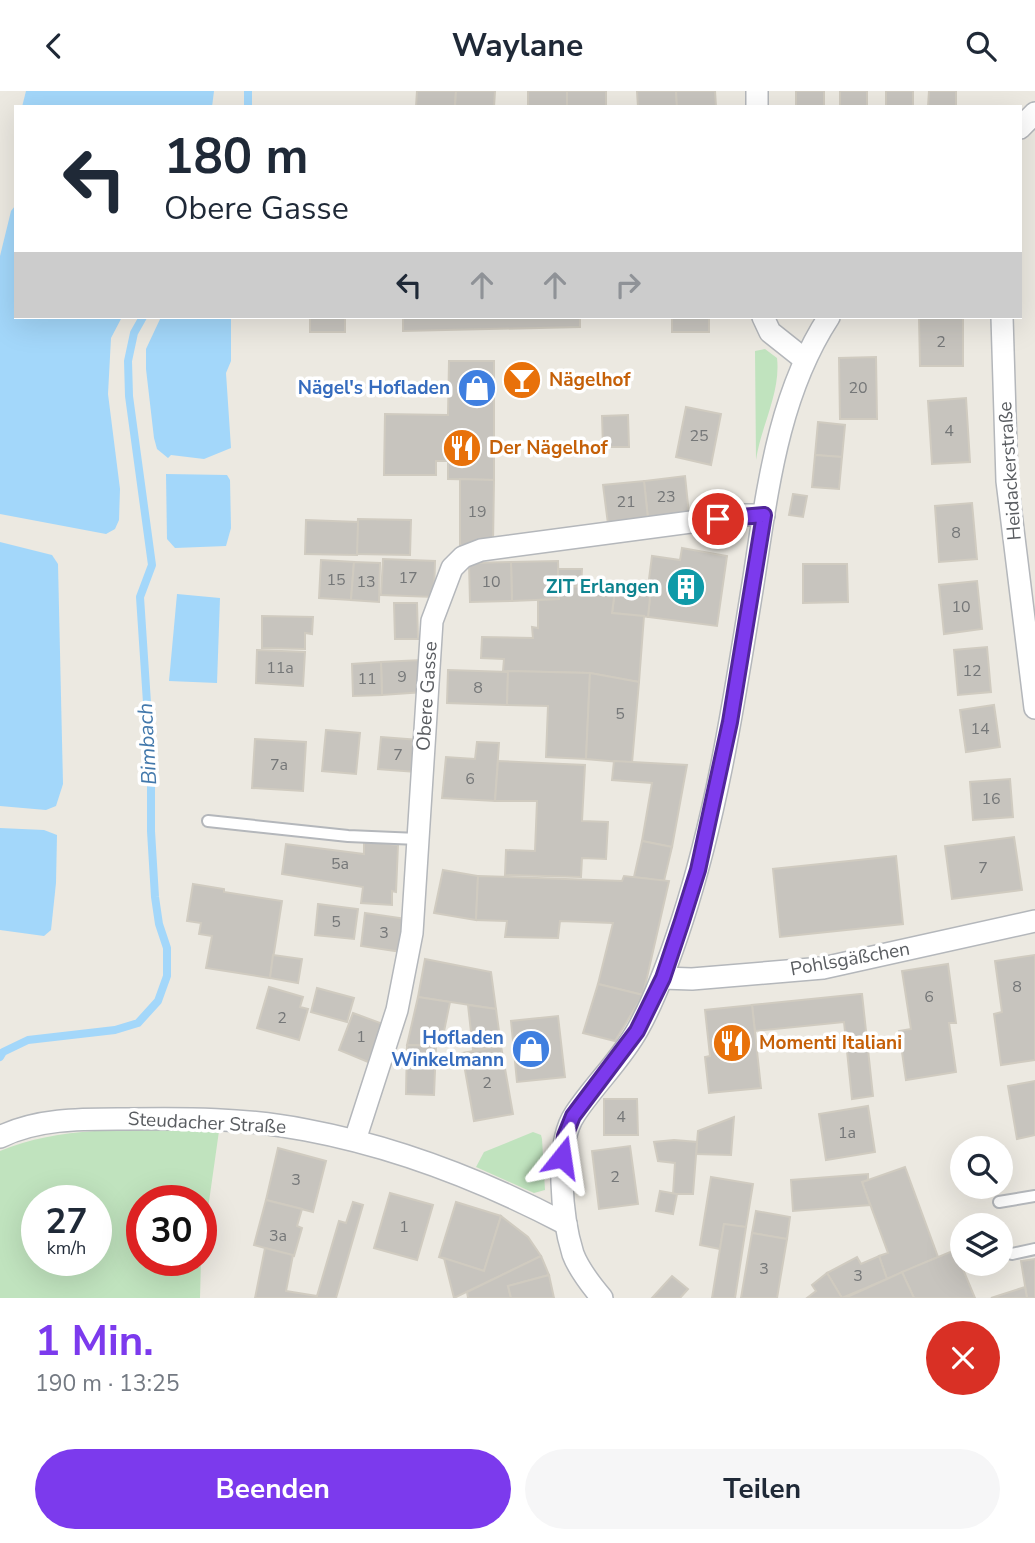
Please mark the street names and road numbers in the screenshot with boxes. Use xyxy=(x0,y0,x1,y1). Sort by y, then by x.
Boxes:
street label: Heidackerstraße xyxy=(992,401,1028,541)
street label: Obere Gasse xyxy=(410,640,444,752)
street label: Pohlsgäßchen xyxy=(788,936,912,982)
street label: Steudacher Straße xyxy=(127,1106,287,1140)

